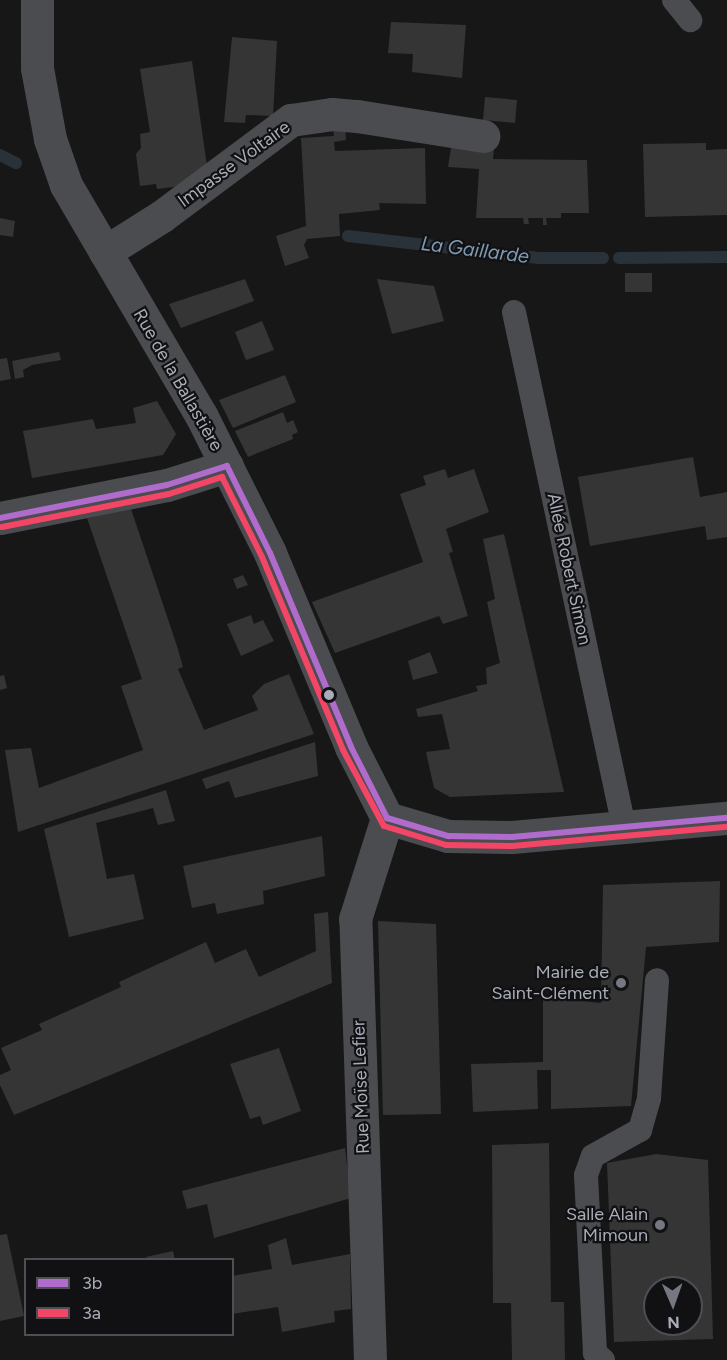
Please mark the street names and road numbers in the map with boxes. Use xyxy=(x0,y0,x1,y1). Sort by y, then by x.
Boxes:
street label: Impasse Voltaire xyxy=(174,116,294,212)
street label: Rue de la Ballastière xyxy=(129,305,227,455)
street label: Allée Robert Simon xyxy=(542,491,596,647)
street label: Rue Moïse Lefier xyxy=(348,1020,374,1154)

